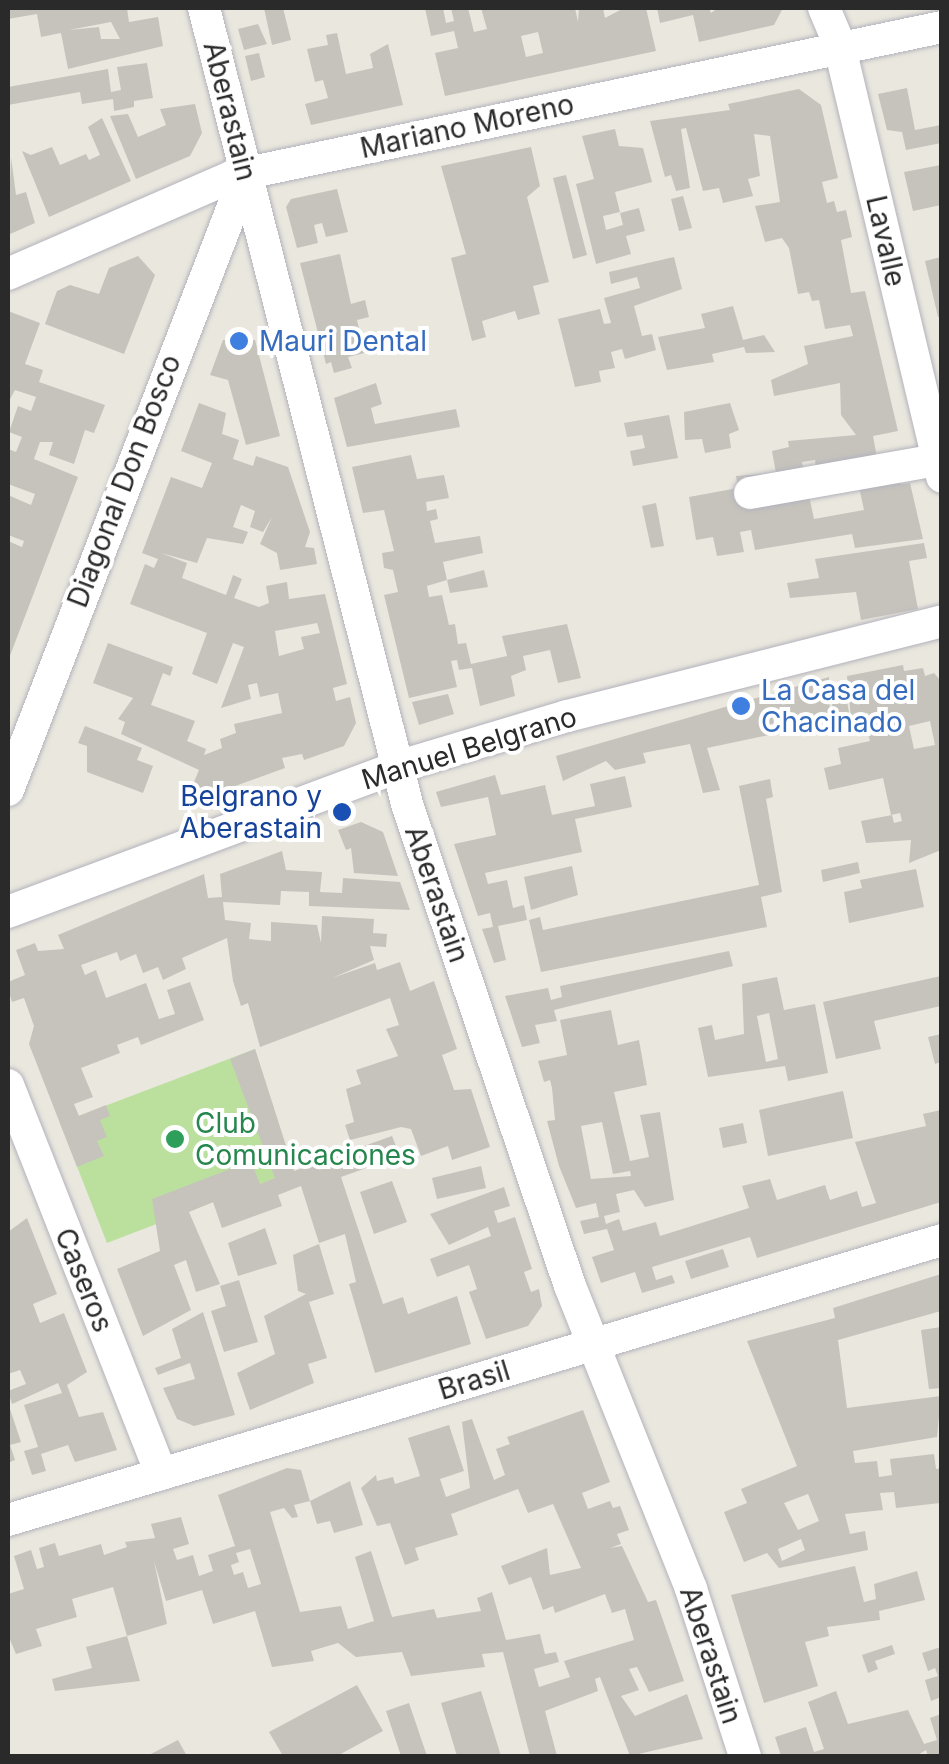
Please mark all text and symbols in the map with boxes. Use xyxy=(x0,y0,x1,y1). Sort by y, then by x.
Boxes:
street label: Aberastain xyxy=(197,38,263,184)
street label: Mariano Moreno xyxy=(357,87,577,165)
street label: Lavalle xyxy=(859,192,913,290)
place label: Mauri Dental xyxy=(259,324,427,358)
marker: Mauri Dental xyxy=(228,330,250,352)
street label: Diagonal Don Bosco xyxy=(60,350,188,612)
place label: La Casa del Chacinado xyxy=(761,673,915,739)
marker: La Casa del Chacinado xyxy=(730,695,752,717)
street label: Manuel Belgrano xyxy=(357,699,581,797)
place label: Belgrano y Aberastain xyxy=(180,779,322,845)
marker: Belgrano y Aberastain xyxy=(331,801,353,823)
street label: Aberastain xyxy=(398,821,476,967)
place label: Club Comunicaciones xyxy=(195,1106,416,1172)
marker: Club Comunicaciones xyxy=(164,1128,186,1150)
street label: Caseros xyxy=(48,1223,120,1337)
street label: Brasil xyxy=(434,1353,514,1407)
street label: Aberastain xyxy=(673,1582,749,1728)

